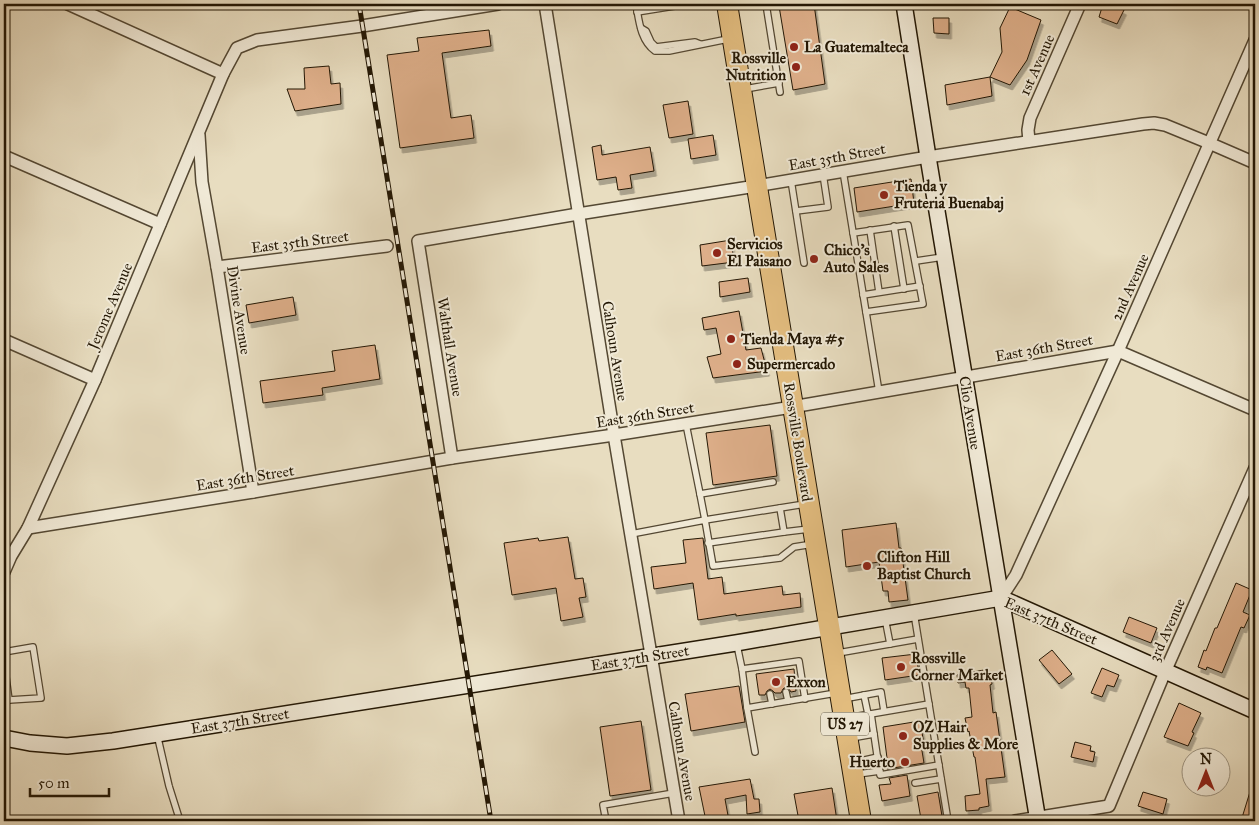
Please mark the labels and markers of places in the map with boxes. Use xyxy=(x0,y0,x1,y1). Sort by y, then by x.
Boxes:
place label: La Guatemalteca xyxy=(804,38,909,56)
marker: La Guatemalteca xyxy=(788,41,800,53)
place label: Rossville Nutrition xyxy=(725,49,787,84)
marker: Rossville Nutrition xyxy=(790,61,802,73)
place label: Tienda y Fruteria Buenabaj xyxy=(893,177,1004,213)
marker: Tienda y Fruteria Buenabaj xyxy=(878,189,890,201)
place label: Servicios El Paisano xyxy=(727,235,792,270)
place label: Chico's Auto Sales xyxy=(823,241,889,276)
marker: Servicios El Paisano xyxy=(711,247,723,259)
marker: Chico's Auto Sales xyxy=(808,253,820,265)
place label: Tienda Maya #5 xyxy=(740,330,844,349)
marker: Tienda Maya #5 xyxy=(725,333,737,345)
place label: Supermercado xyxy=(747,355,836,374)
marker: Supermercado xyxy=(731,358,743,370)
place label: Clifton Hill Baptist Church xyxy=(877,548,972,584)
marker: Clifton Hill Baptist Church xyxy=(861,560,873,572)
place label: Rossville Corner Market xyxy=(911,649,1004,684)
marker: Rossville Corner Market xyxy=(895,661,907,673)
place label: Exxon xyxy=(786,673,827,691)
marker: Exxon xyxy=(770,676,782,688)
place label: OZ Hair Supplies & More xyxy=(913,718,1019,754)
marker: OZ Hair Supplies & More xyxy=(897,730,909,742)
place label: Huerto xyxy=(849,753,895,771)
marker: Huerto xyxy=(899,756,911,768)

